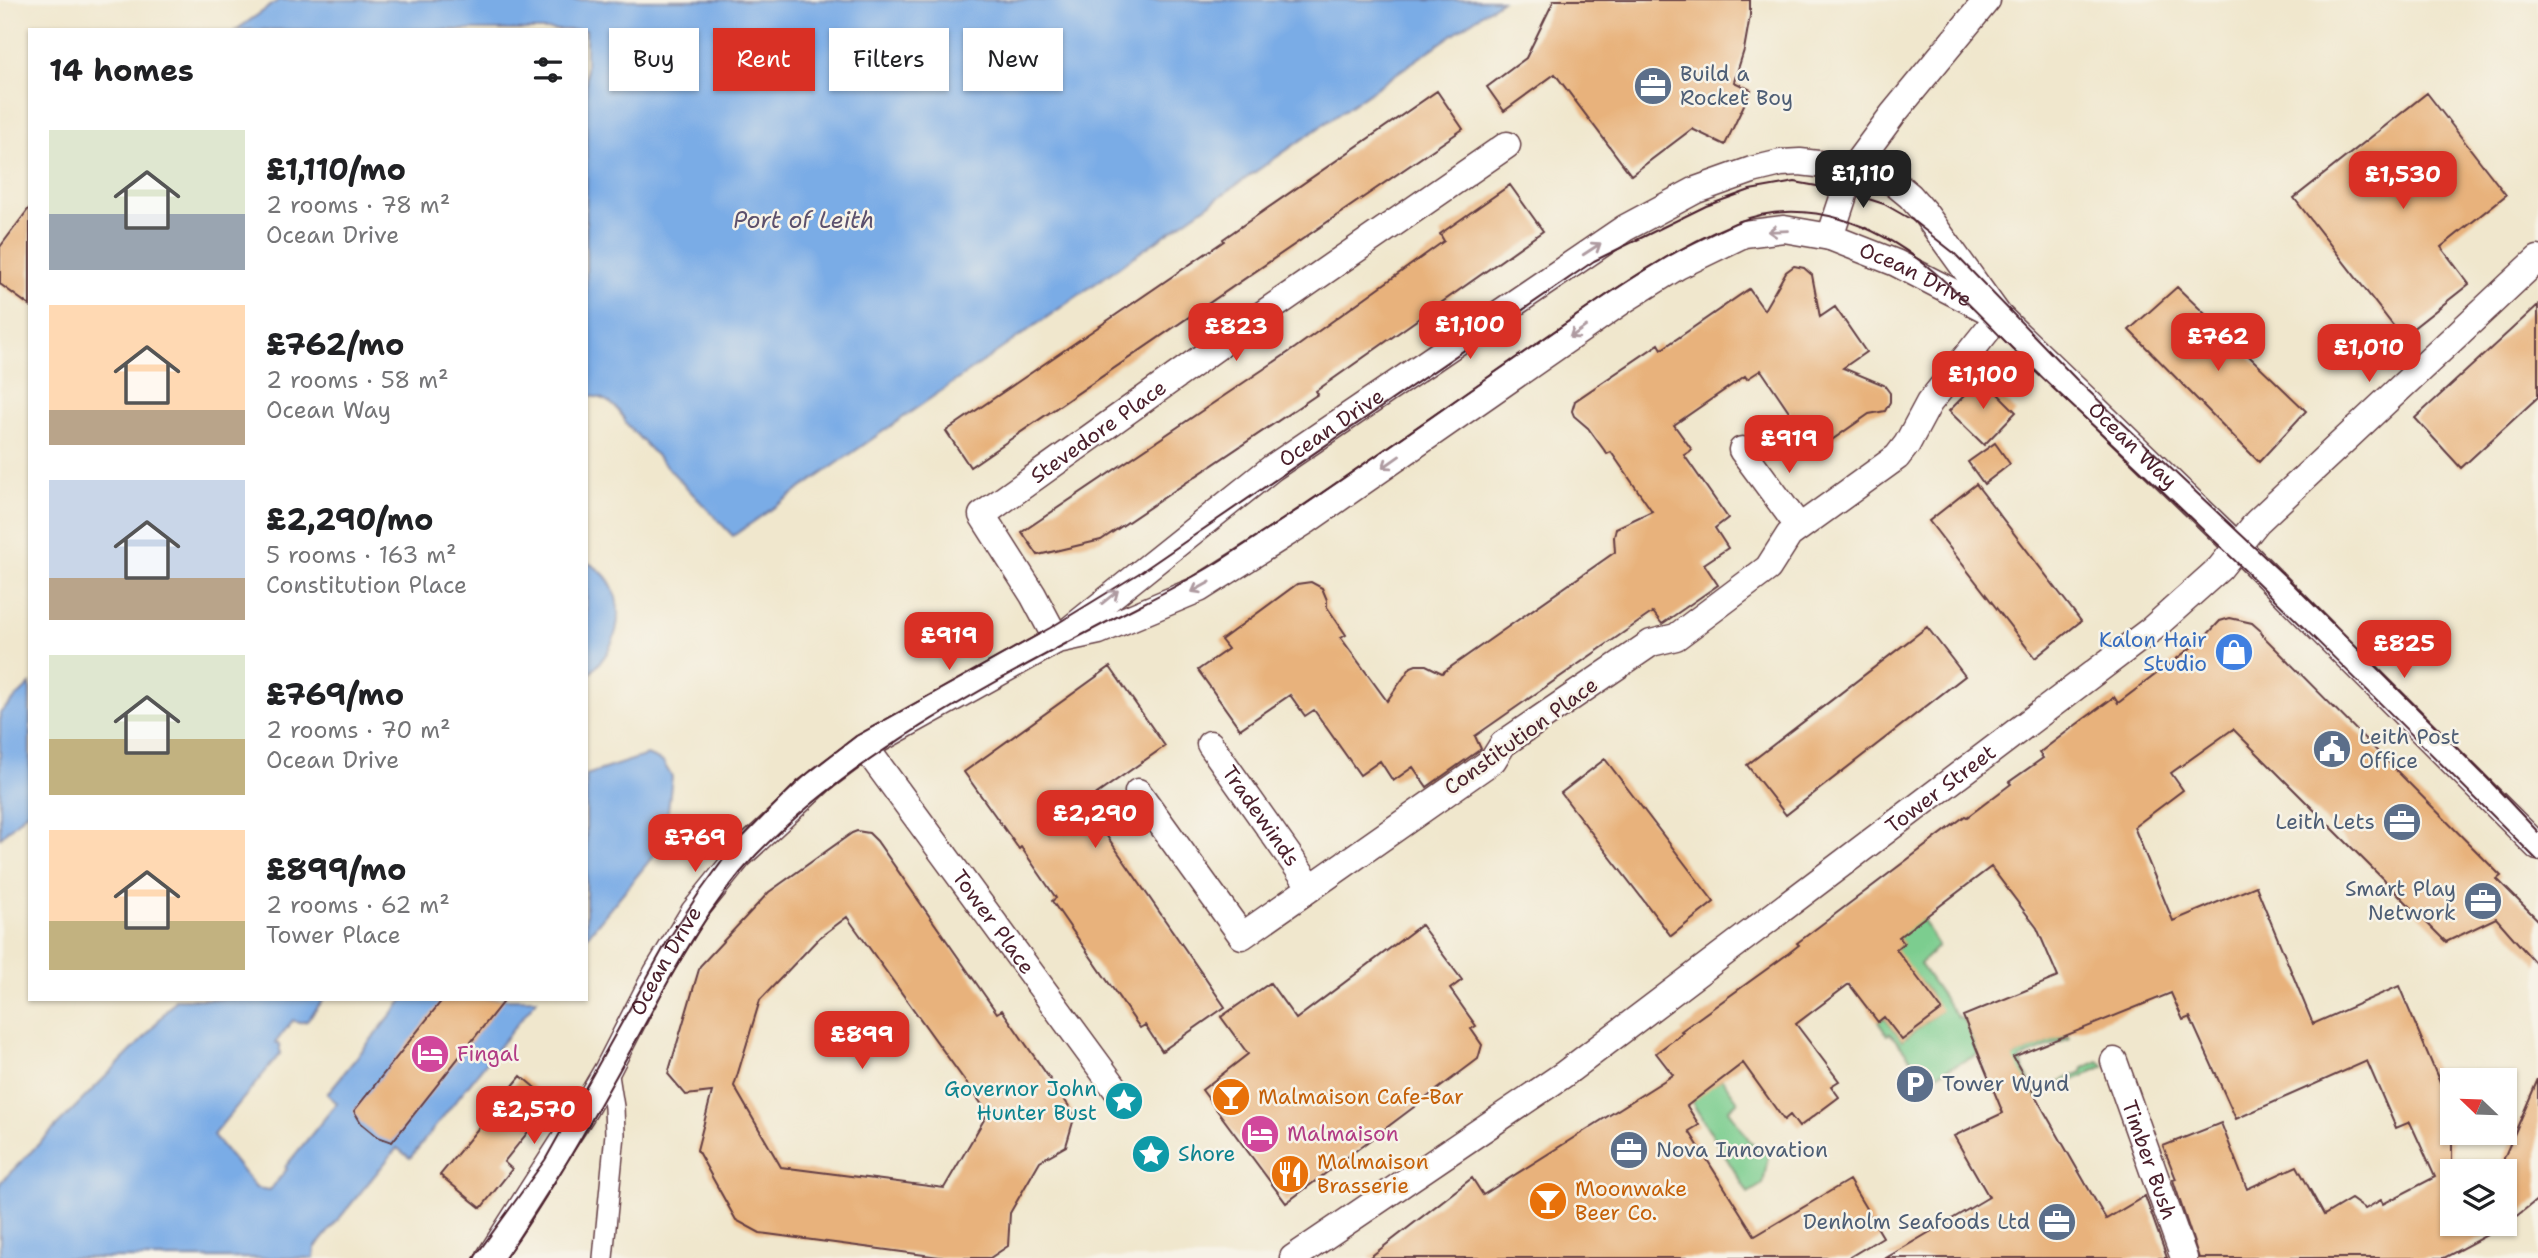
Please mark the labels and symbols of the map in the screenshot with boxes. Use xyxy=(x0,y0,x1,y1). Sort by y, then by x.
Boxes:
place label: Build a Rocket Boy xyxy=(1680,60,1793,112)
office icon: Build a Rocket Boy xyxy=(1632,65,1674,107)
pin: £1,110 xyxy=(1806,150,1920,210)
pin: £1,530 xyxy=(2346,152,2460,211)
water label: Port of Leith xyxy=(734,205,874,235)
one-way arrow xyxy=(1767,224,1790,237)
street label: Ocean Drive xyxy=(1855,236,1977,314)
one-way arrow xyxy=(1582,242,1601,257)
pin: £1,100 xyxy=(1413,302,1527,361)
pin: £823 xyxy=(1195,304,1277,363)
pin: £762 xyxy=(2177,314,2259,373)
pin: £1,010 xyxy=(2312,324,2426,384)
one-way arrow xyxy=(1569,325,1588,339)
pin: £1,100 xyxy=(1926,352,2040,411)
street label: Stevedore Place xyxy=(1025,373,1172,490)
street label: Ocean Drive xyxy=(1273,382,1389,473)
street label: Ocean Way xyxy=(2082,395,2183,495)
pin: £919 xyxy=(1748,416,1830,475)
one-way arrow xyxy=(1382,455,1401,469)
one-way arrow xyxy=(1192,580,1212,594)
one-way arrow xyxy=(1100,590,1118,605)
pin: £919 xyxy=(908,612,990,672)
pin: £825 xyxy=(2363,620,2445,680)
place label: Kalon Hair Studio xyxy=(2099,626,2207,678)
shop icon: Kalon Hair Studio xyxy=(2213,631,2255,673)
street label: Constitution Place xyxy=(1438,671,1604,801)
place label: Leith Post Office xyxy=(2359,723,2460,775)
public building icon: Leith Post Office xyxy=(2311,728,2353,770)
street label: Tower Street xyxy=(1880,738,2002,840)
street label: Tradewinds xyxy=(1215,760,1306,872)
pin: £2,290 xyxy=(1038,790,1152,850)
office icon: Leith Lets xyxy=(2381,801,2423,843)
place label: Leith Lets xyxy=(2275,808,2375,836)
pin: £769 xyxy=(654,814,736,874)
street label: Tower Place xyxy=(946,864,1041,980)
place label: Smart Play Network xyxy=(2345,875,2456,927)
office icon: Smart Play Network xyxy=(2462,880,2504,922)
street label: Ocean Drive xyxy=(624,901,708,1020)
pin: £899 xyxy=(821,1012,903,1071)
hotel icon: Fingal xyxy=(409,1033,451,1075)
place label: Fingal xyxy=(457,1040,520,1068)
parking icon: Tower Wynd xyxy=(1894,1063,1936,1105)
north arrow xyxy=(2440,1068,2516,1144)
place label: Tower Wynd xyxy=(1942,1070,2069,1098)
place label: Governor John Hunter Bust xyxy=(944,1075,1097,1127)
bar icon: Malmaison Cafe-Bar xyxy=(1210,1076,1252,1118)
place icon: Governor John Hunter Bust xyxy=(1103,1080,1145,1122)
place label: Malmaison Cafe-Bar xyxy=(1258,1083,1464,1111)
pin: £2,570 xyxy=(477,1086,591,1146)
street label: Timber Bush xyxy=(2115,1096,2183,1223)
hotel icon: Malmaison xyxy=(1239,1113,1281,1155)
place label: Malmaison xyxy=(1287,1120,1399,1148)
office icon: Nova Innovation xyxy=(1608,1129,1650,1171)
place icon: Shore xyxy=(1130,1133,1172,1175)
place label: Nova Innovation xyxy=(1656,1136,1828,1164)
place label: Shore xyxy=(1178,1140,1236,1168)
place label: Malmaison Brasserie xyxy=(1317,1148,1429,1200)
restaurant icon: Malmaison Brasserie xyxy=(1269,1153,1311,1195)
place label: Moonwake Beer Co. xyxy=(1575,1175,1687,1227)
bar icon: Moonwake Beer Co. xyxy=(1527,1180,1569,1222)
office icon: Denholm Seafoods Ltd xyxy=(2036,1201,2078,1243)
place label: Denholm Seafoods Ltd xyxy=(1803,1208,2030,1236)

